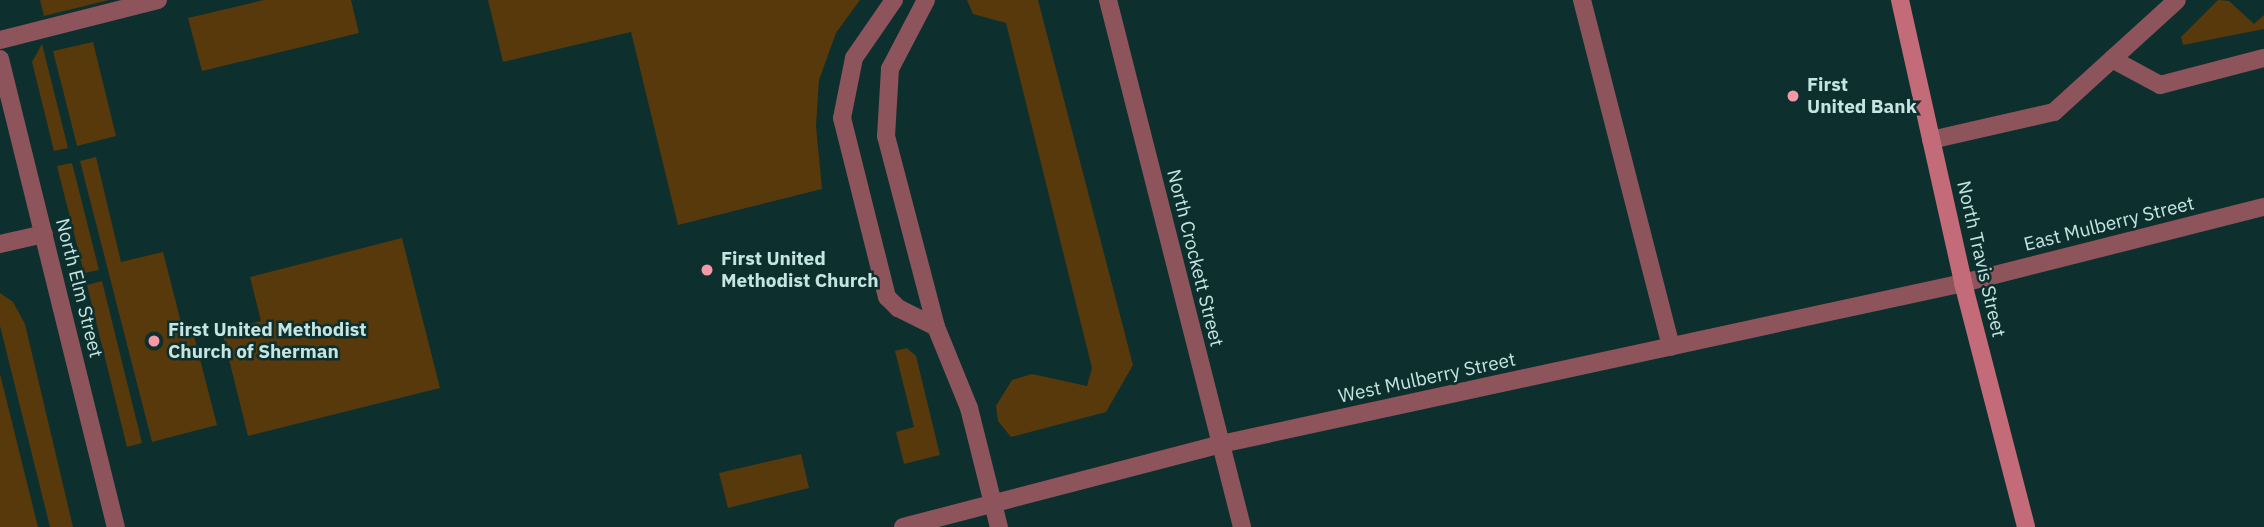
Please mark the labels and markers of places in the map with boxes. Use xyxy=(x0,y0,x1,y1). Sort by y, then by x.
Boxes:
place label: First United Bank xyxy=(1807,74,1917,118)
marker: First United Bank xyxy=(1785,88,1801,104)
place label: First United Methodist Church xyxy=(721,248,878,292)
marker: First United Methodist Church xyxy=(699,262,715,278)
place label: First United Methodist Church of Sherman xyxy=(168,319,367,363)
marker: First United Methodist Church of Sherman xyxy=(146,333,162,349)

